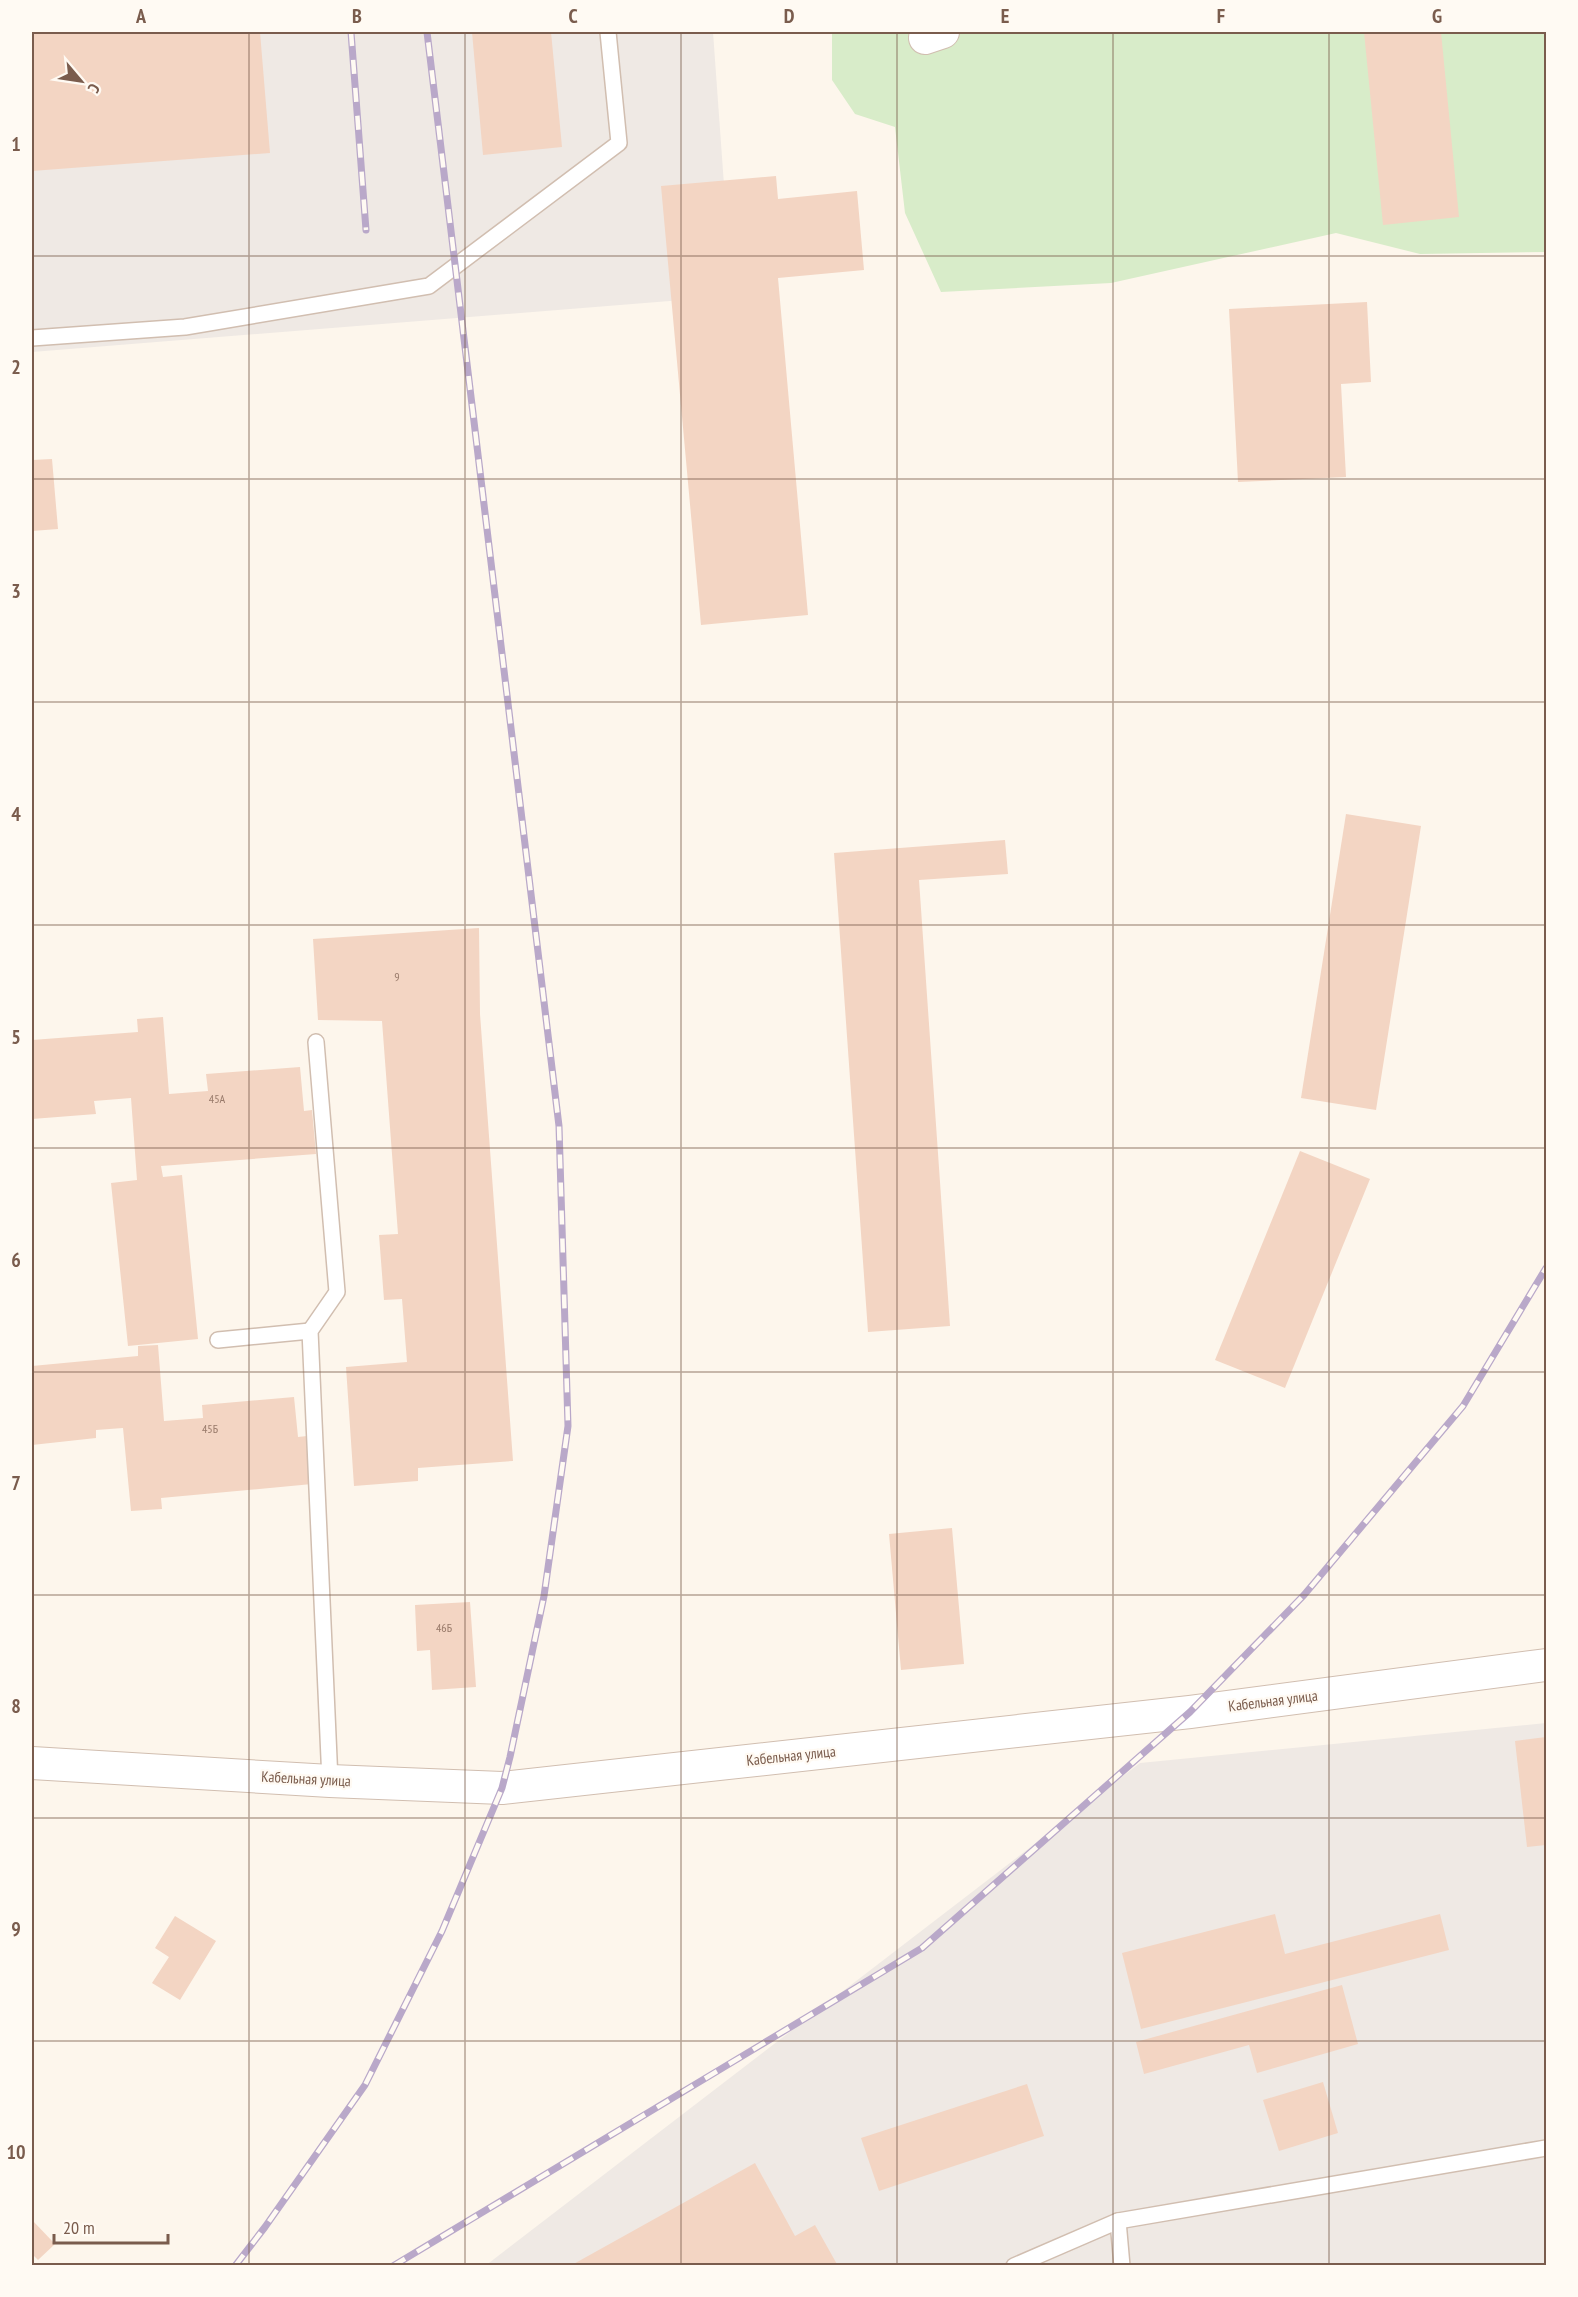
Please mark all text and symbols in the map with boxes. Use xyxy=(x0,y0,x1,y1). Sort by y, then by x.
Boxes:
text: A xyxy=(135,3,147,29)
text: B xyxy=(352,3,362,29)
text: C xyxy=(568,3,578,29)
text: D xyxy=(784,3,795,29)
text: E xyxy=(1001,3,1009,29)
text: F xyxy=(1217,3,1225,29)
text: G xyxy=(1432,3,1442,29)
north arrow xyxy=(51,51,111,111)
text: С xyxy=(83,80,105,97)
text: 1 xyxy=(11,131,21,157)
text: 2 xyxy=(11,354,21,380)
text: 3 xyxy=(11,578,21,604)
text: 4 xyxy=(11,801,21,827)
house number: 9 xyxy=(394,969,400,984)
text: 5 xyxy=(11,1024,21,1050)
house number: 45А xyxy=(209,1091,226,1106)
text: 6 xyxy=(11,1247,21,1273)
house number: 45Б xyxy=(202,1421,218,1436)
text: 7 xyxy=(11,1470,21,1496)
house number: 46Б xyxy=(436,1620,452,1635)
street label: Кабельная улица xyxy=(1227,1686,1319,1715)
text: 8 xyxy=(11,1693,21,1719)
street label: Кабельная улица xyxy=(745,1741,837,1770)
street label: Кабельная улица xyxy=(261,1767,351,1790)
text: 9 xyxy=(11,1916,21,1942)
text: 10 xyxy=(6,2139,26,2165)
scale bar xyxy=(54,2207,168,2245)
text: 20 m xyxy=(63,2216,95,2239)

